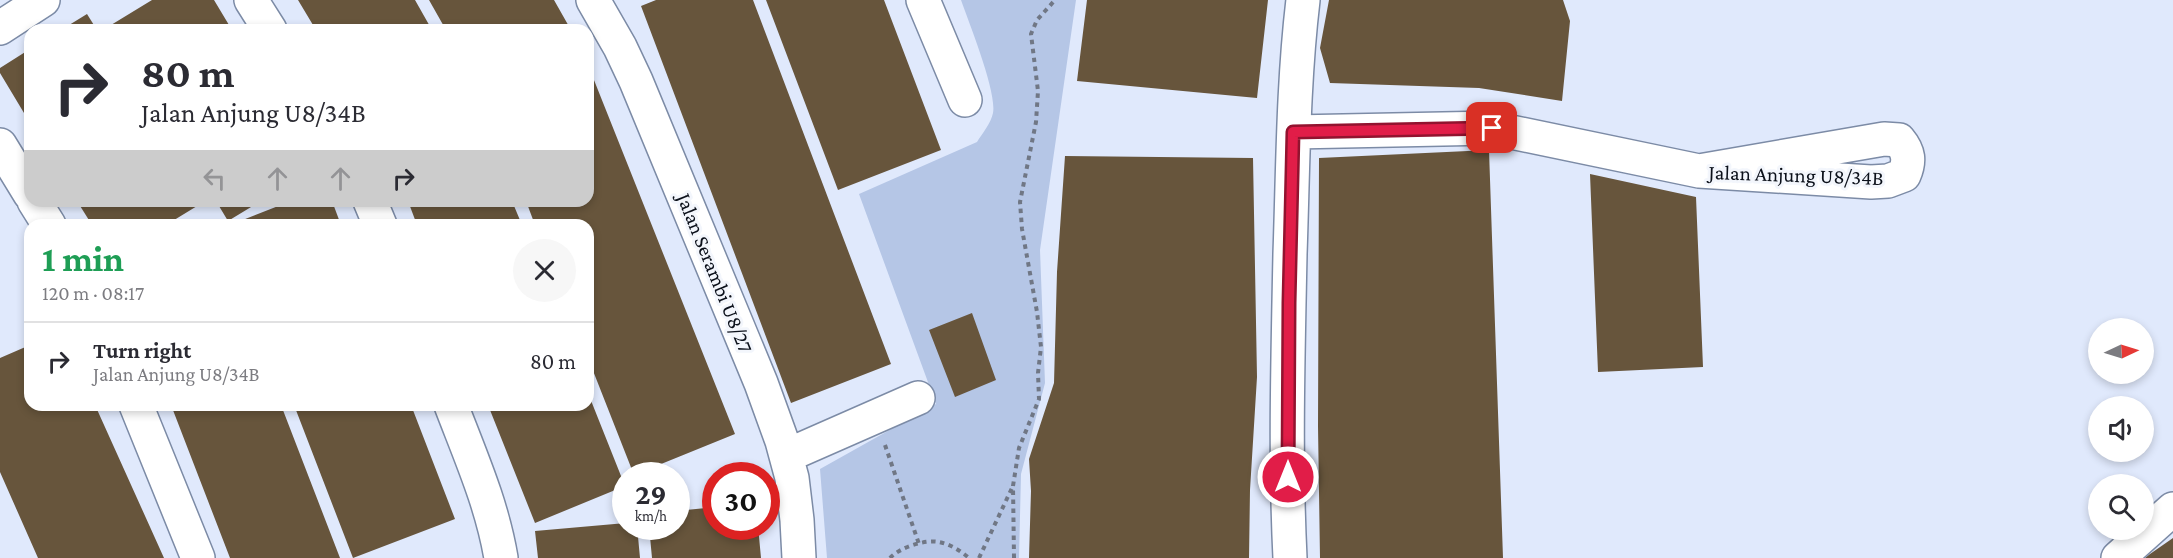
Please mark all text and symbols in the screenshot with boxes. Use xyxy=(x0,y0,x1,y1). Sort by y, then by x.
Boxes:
icon: right xyxy=(42,48,120,126)
text: 80 m xyxy=(141,49,235,96)
text: Jalan Anjung U8/34B xyxy=(141,98,366,128)
pin xyxy=(1466,102,1517,153)
icon: arrive xyxy=(1475,111,1508,144)
street label: Jalan Anjung U8/34B xyxy=(1706,160,1884,190)
icon: left xyxy=(198,162,231,195)
icon: ahead xyxy=(261,162,294,195)
icon: ahead xyxy=(324,162,357,195)
icon: right xyxy=(387,162,420,195)
street label: Jalan Serambi U8/27 xyxy=(671,188,758,357)
text: 1 min xyxy=(42,239,124,279)
button: close xyxy=(513,239,576,302)
text: 120 m · 08:17 xyxy=(42,282,144,304)
north arrow xyxy=(2088,318,2154,384)
map controls xyxy=(2088,318,2154,540)
text: Turn right xyxy=(93,338,191,363)
icon: right xyxy=(42,345,75,378)
text: 80 m xyxy=(530,349,576,374)
text: Jalan Anjung U8/34B xyxy=(93,363,260,385)
button: sound xyxy=(2088,396,2154,462)
position arrow xyxy=(1256,445,1320,509)
speed limit sign: 30 xyxy=(702,462,780,540)
button: search xyxy=(2088,474,2154,540)
text: 29 xyxy=(635,477,667,510)
text: km/h xyxy=(635,508,667,524)

